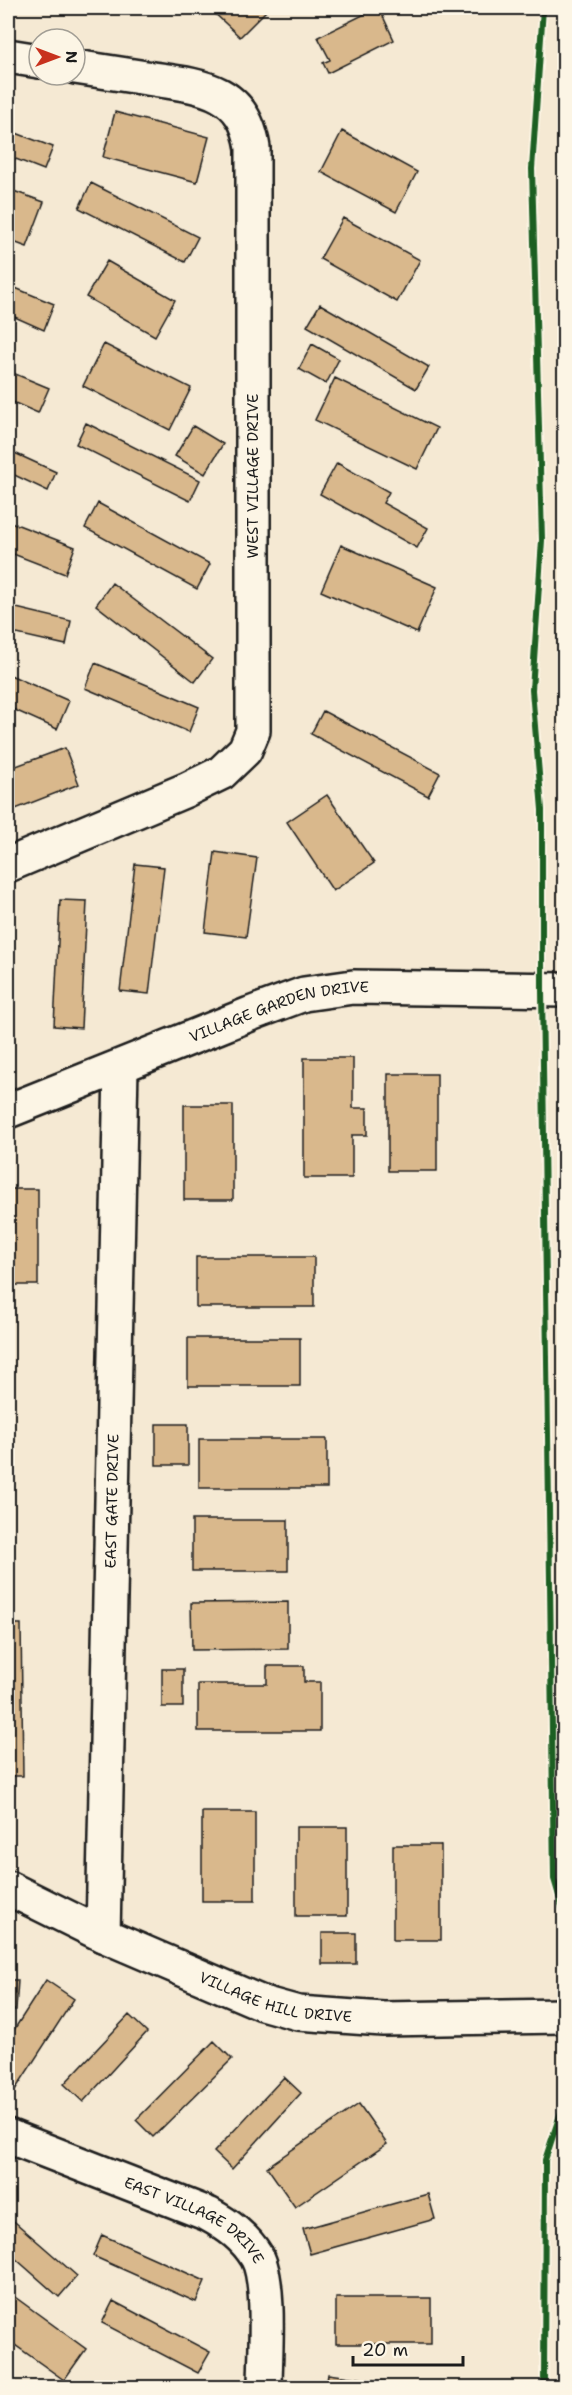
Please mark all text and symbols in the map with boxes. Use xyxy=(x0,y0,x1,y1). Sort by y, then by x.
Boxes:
north arrow xyxy=(27,27,87,87)
text: N xyxy=(61,51,82,63)
street label: WEST VILLAGE DRIVE xyxy=(243,394,263,558)
street label: VILLAGE GARDEN DRIVE xyxy=(186,977,369,1047)
street label: EAST GATE DRIVE xyxy=(101,1434,123,1569)
street label: VILLAGE HILL DRIVE xyxy=(196,1967,353,2027)
street label: EAST VILLAGE DRIVE xyxy=(121,2172,269,2267)
scale bar xyxy=(353,2329,462,2367)
text: 20 m xyxy=(362,2338,408,2362)

